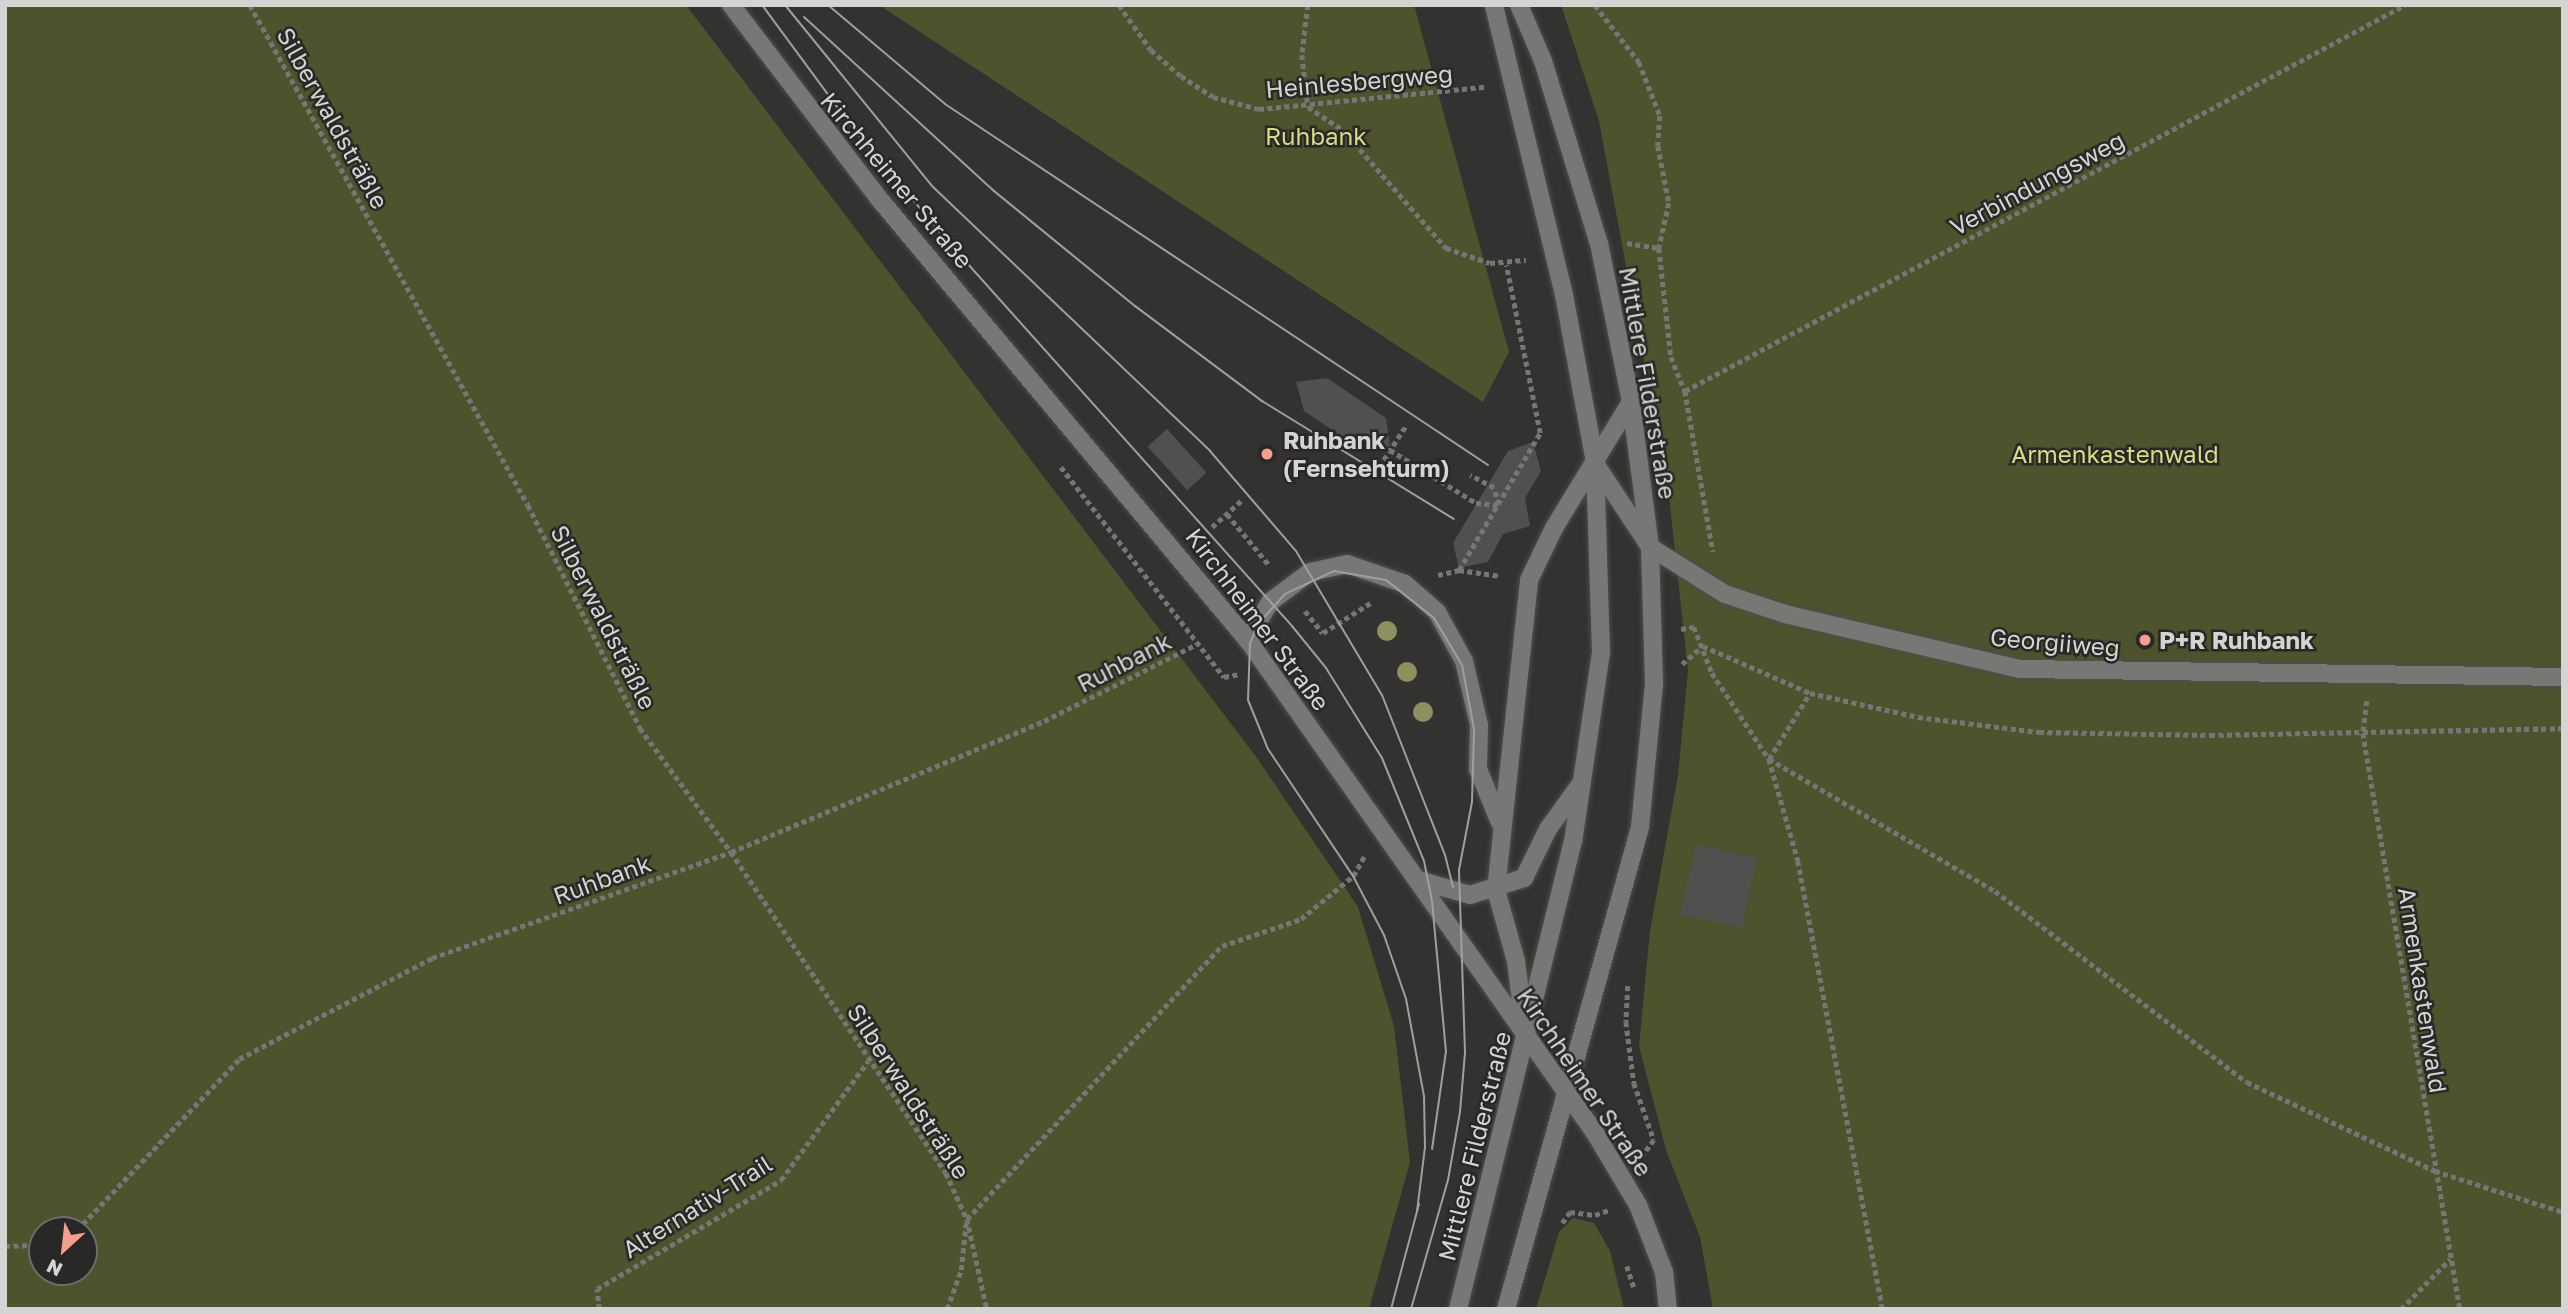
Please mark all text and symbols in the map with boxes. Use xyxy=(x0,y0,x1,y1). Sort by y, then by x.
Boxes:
street label: Silberwaldsträßle xyxy=(271,22,395,214)
street label: Heinlesbergweg xyxy=(1264,58,1454,104)
street label: Kirchheimer Straße xyxy=(815,86,979,274)
park label: Ruhbank xyxy=(1265,122,1367,150)
street label: Verbindungsweg xyxy=(1945,125,2129,241)
street label: Mittlere Filderstraße xyxy=(1613,265,1683,501)
place label: Ruhbank (Fernsehturm) xyxy=(1283,426,1450,482)
park label: Armenkastenwald xyxy=(2011,440,2219,468)
marker: Ruhbank (Fernsehturm) xyxy=(1257,444,1277,464)
street label: Silberwaldsträßle xyxy=(545,520,663,714)
street label: Kirchheimer Straße xyxy=(1180,522,1336,716)
street label: Georgiiweg xyxy=(1989,622,2121,662)
street label: Ruhbank xyxy=(1072,626,1176,698)
place label: P+R Ruhbank xyxy=(2159,626,2314,654)
marker: P+R Ruhbank xyxy=(2137,632,2153,648)
street label: Ruhbank xyxy=(549,848,655,910)
street label: Armenkastenwald xyxy=(2393,885,2453,1095)
street label: Kirchheimer Straße xyxy=(1511,983,1659,1181)
street label: Silberwaldsträßle xyxy=(842,998,976,1184)
street label: Mittlere Filderstraße xyxy=(1432,1028,1516,1264)
street label: Alternativ-Trail xyxy=(617,1149,777,1263)
north arrow xyxy=(28,1216,98,1286)
text: N xyxy=(42,1255,66,1282)

